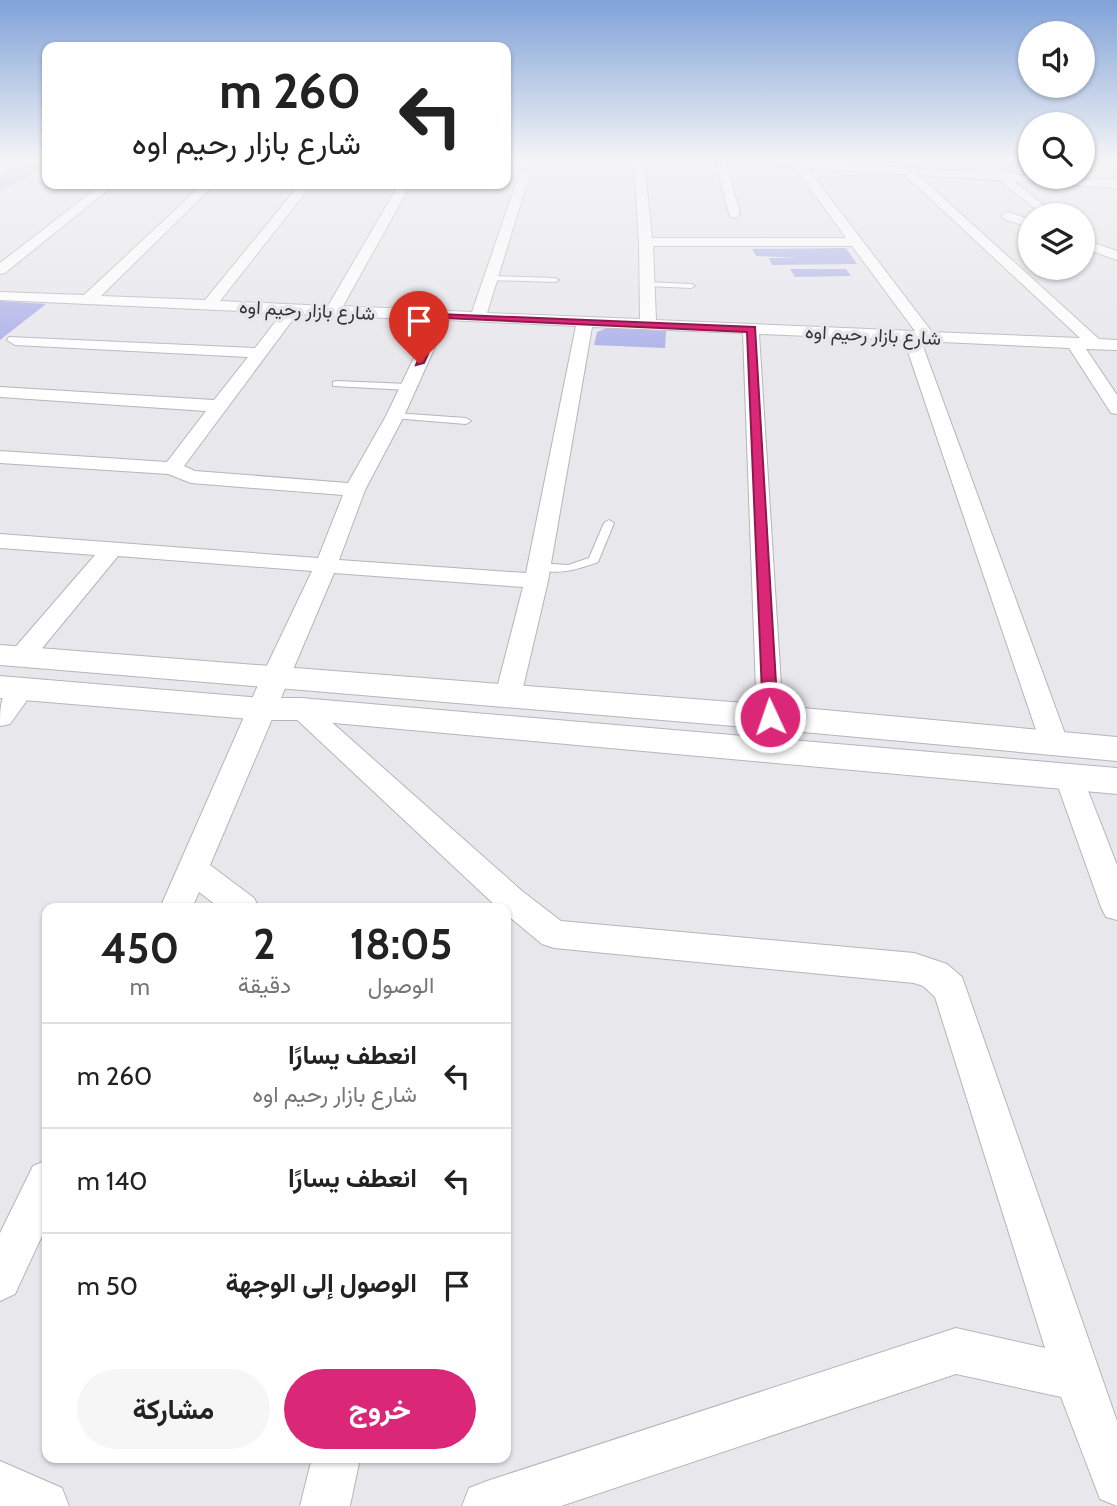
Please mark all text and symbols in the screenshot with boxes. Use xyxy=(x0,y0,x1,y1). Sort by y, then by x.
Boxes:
map controls xyxy=(1018,21,1095,280)
button: sound xyxy=(1018,21,1095,98)
text: 260 m xyxy=(219,61,361,120)
icon: left xyxy=(385,70,476,161)
button: search xyxy=(1018,112,1095,189)
text: شارع بازار رحيم اوه xyxy=(132,123,361,162)
button: layers xyxy=(1018,203,1095,280)
pin xyxy=(389,291,449,363)
street label: شارع بازار رحيم اوه xyxy=(238,295,376,326)
icon: arrive xyxy=(400,302,438,340)
street label: شارع بازار رحيم اوه xyxy=(804,320,942,351)
position arrow xyxy=(733,680,807,754)
text: 2 xyxy=(253,918,276,970)
text: 18:05 xyxy=(350,918,452,970)
text: 450 xyxy=(101,922,179,974)
text: دقيقة xyxy=(238,971,291,999)
text: الوصول xyxy=(368,971,434,999)
text: m xyxy=(130,973,150,1001)
text: انعطف يسارًا xyxy=(288,1039,417,1071)
icon: left xyxy=(438,1057,476,1095)
text: 260 m xyxy=(77,1060,152,1092)
text: شارع بازار رحيم اوه xyxy=(252,1080,417,1108)
text: انعطف يسارًا xyxy=(288,1162,417,1194)
icon: left xyxy=(438,1162,476,1200)
text: 140 m xyxy=(77,1165,147,1197)
text: الوصول إلى الوجهة xyxy=(226,1267,417,1299)
icon: arrive xyxy=(438,1267,476,1305)
text: 50 m xyxy=(77,1270,138,1302)
button: مشاركة xyxy=(77,1369,270,1449)
button: خروج xyxy=(284,1369,476,1449)

